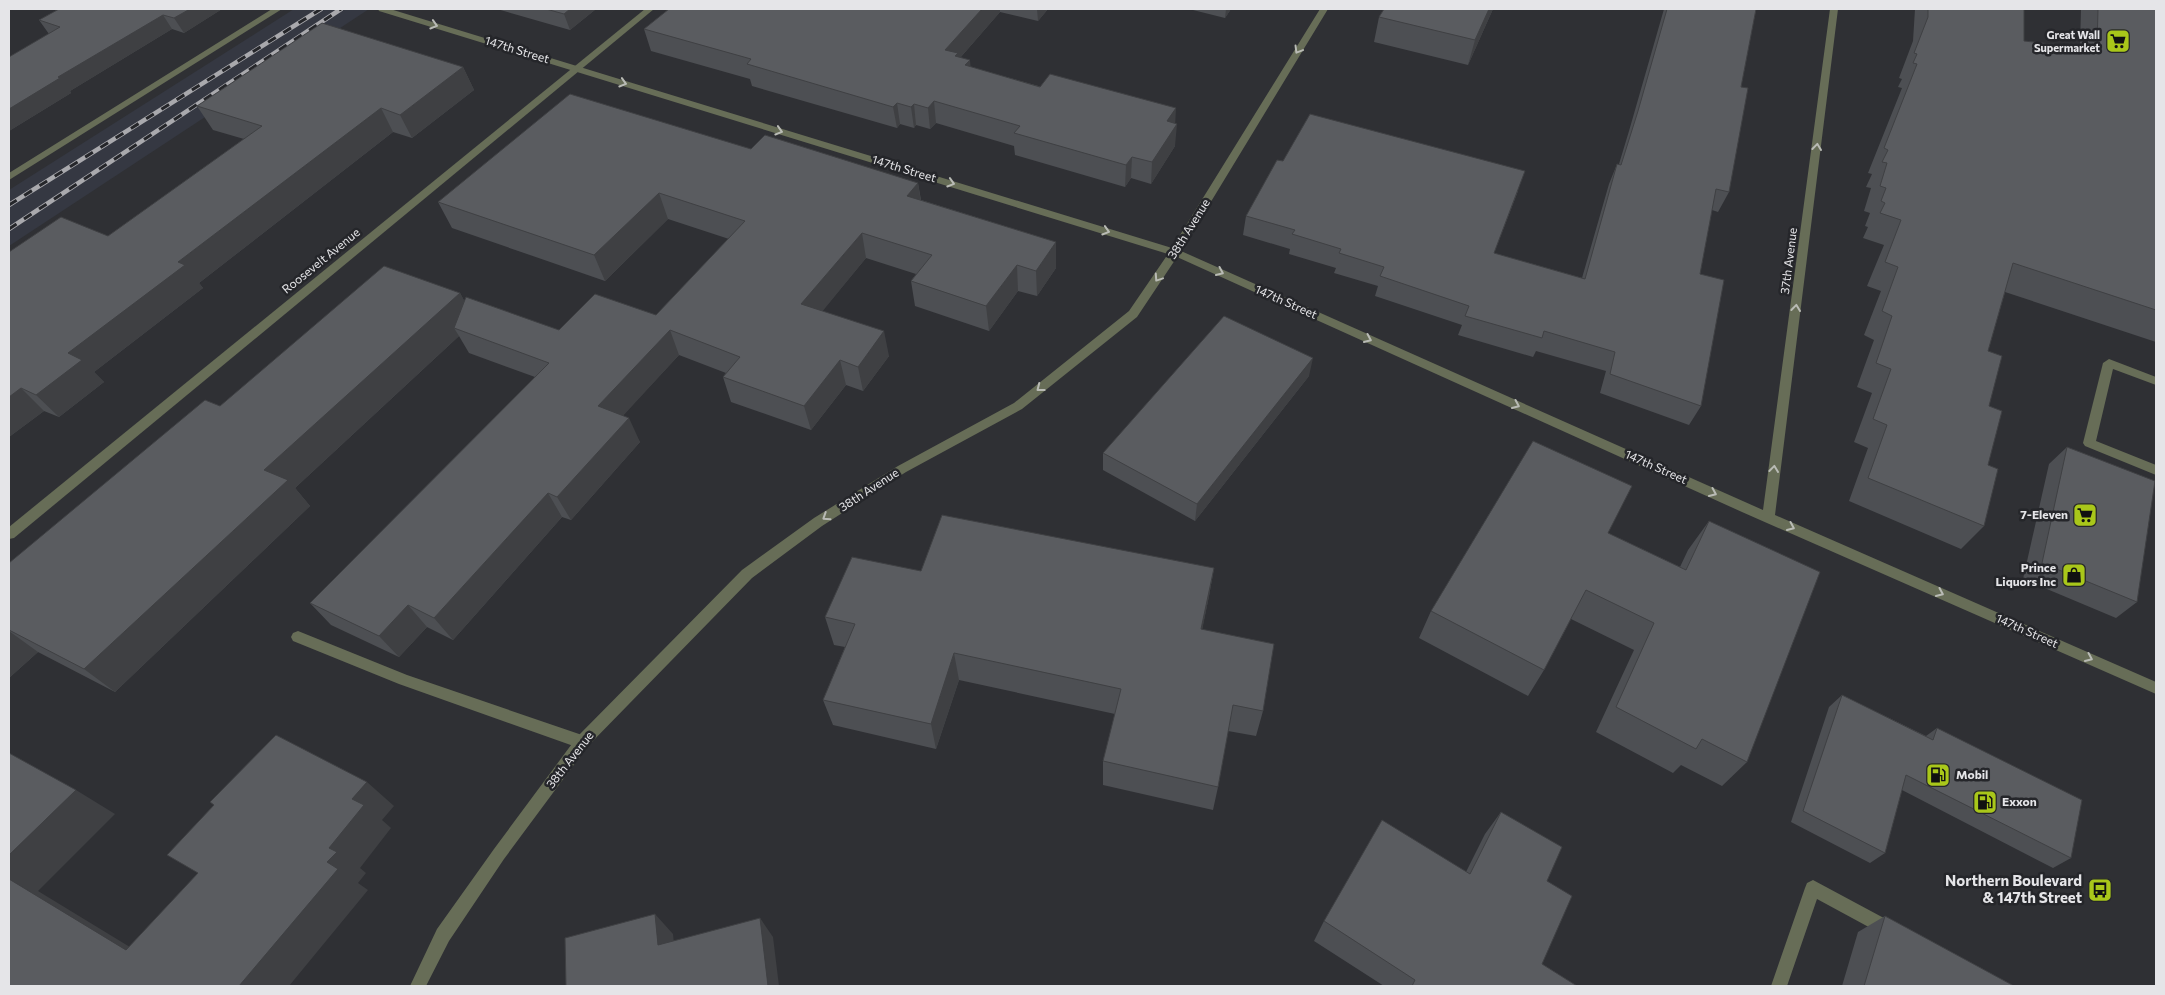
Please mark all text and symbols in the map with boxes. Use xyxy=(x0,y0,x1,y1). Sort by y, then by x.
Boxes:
one-way arrow xyxy=(430,19,438,29)
place label: Great Wall Supermarket xyxy=(2034,28,2100,54)
supermarket icon: Great Wall Supermarket xyxy=(2105,28,2131,54)
street label: 147th Street xyxy=(483,33,551,65)
one-way arrow xyxy=(1295,45,1305,54)
one-way arrow xyxy=(619,77,627,87)
one-way arrow xyxy=(774,125,782,135)
one-way arrow xyxy=(1811,142,1821,151)
street label: 147th Street xyxy=(870,152,938,184)
one-way arrow xyxy=(946,178,954,188)
street label: 38th Avenue xyxy=(1164,196,1212,261)
street label: Roosevelt Avenue xyxy=(279,225,362,296)
one-way arrow xyxy=(1101,226,1110,236)
street label: 37th Avenue xyxy=(1777,227,1799,295)
one-way arrow xyxy=(1215,266,1224,277)
one-way arrow xyxy=(1155,272,1164,282)
street label: 147th Street xyxy=(1253,281,1320,321)
one-way arrow xyxy=(1790,303,1800,312)
one-way arrow xyxy=(1363,332,1372,343)
one-way arrow xyxy=(1037,382,1046,390)
one-way arrow xyxy=(1511,399,1520,409)
street label: 147th Street xyxy=(1623,446,1690,486)
street label: 38th Avenue xyxy=(836,465,901,514)
one-way arrow xyxy=(1769,465,1779,473)
one-way arrow xyxy=(1708,486,1717,497)
supermarket icon: 7-Eleven xyxy=(2072,502,2098,528)
place label: 7-Eleven xyxy=(2020,507,2068,521)
one-way arrow xyxy=(823,510,832,520)
one-way arrow xyxy=(1786,521,1795,532)
place label: Prince Liquors Inc xyxy=(1995,560,2056,588)
shop icon: Prince Liquors Inc xyxy=(2061,562,2087,588)
one-way arrow xyxy=(1935,586,1944,597)
street label: 147th Street xyxy=(1994,610,2061,650)
one-way arrow xyxy=(2084,652,2092,662)
street label: 38th Avenue xyxy=(543,728,596,791)
fuel station icon: Mobil xyxy=(1925,762,1951,788)
place label: Mobil xyxy=(1956,767,1988,781)
fuel station icon: Exxon xyxy=(1972,789,1998,815)
place label: Exxon xyxy=(2002,794,2037,808)
place label: Northern Boulevard & 147th Street xyxy=(1945,871,2082,906)
bus stop icon: Northern Boulevard & 147th Street xyxy=(2087,877,2113,903)

